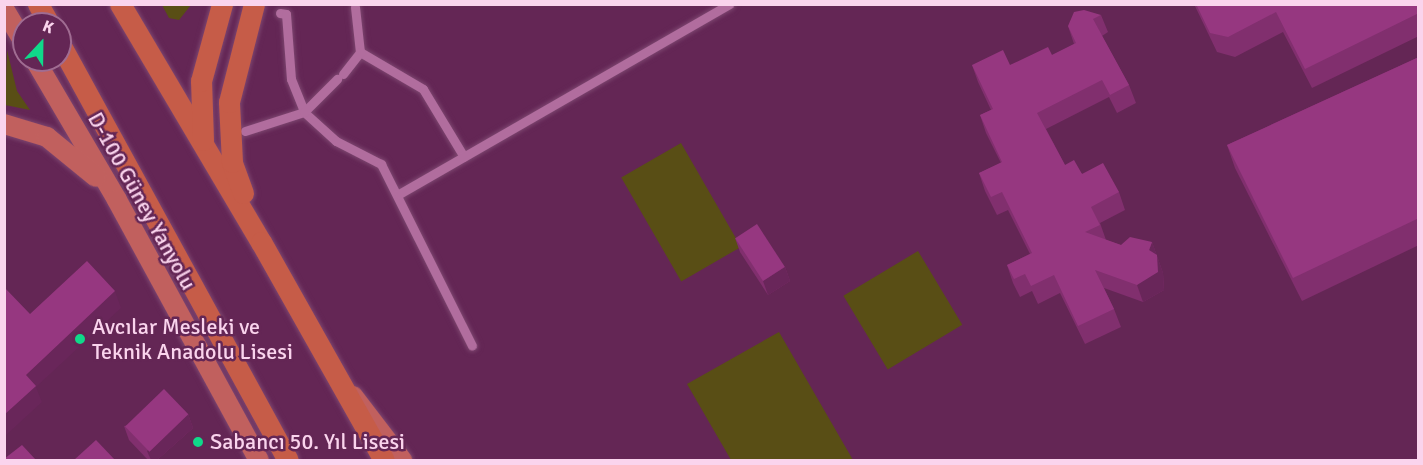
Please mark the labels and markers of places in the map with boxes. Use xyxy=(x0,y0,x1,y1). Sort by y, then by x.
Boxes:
place label: Avcılar Mesleki ve Teknik Anadolu Lisesi xyxy=(92,313,293,364)
marker: Avcılar Mesleki ve Teknik Anadolu Lisesi xyxy=(73,332,87,346)
place label: Sabancı 50. Yıl Lisesi xyxy=(210,429,405,455)
marker: Sabancı 50. Yıl Lisesi xyxy=(191,435,205,449)

